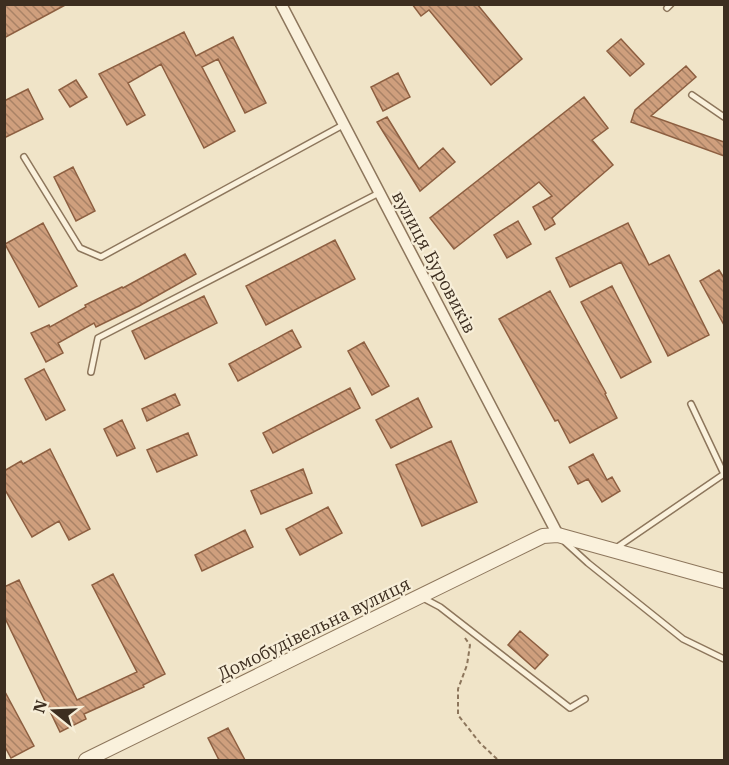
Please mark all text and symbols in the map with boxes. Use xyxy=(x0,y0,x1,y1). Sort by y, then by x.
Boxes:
street label: вулиця Буровиків xyxy=(387,187,482,337)
street label: Домобудівельна вулиця xyxy=(214,572,414,685)
north arrow xyxy=(24,681,84,741)
text: N xyxy=(28,697,51,715)

